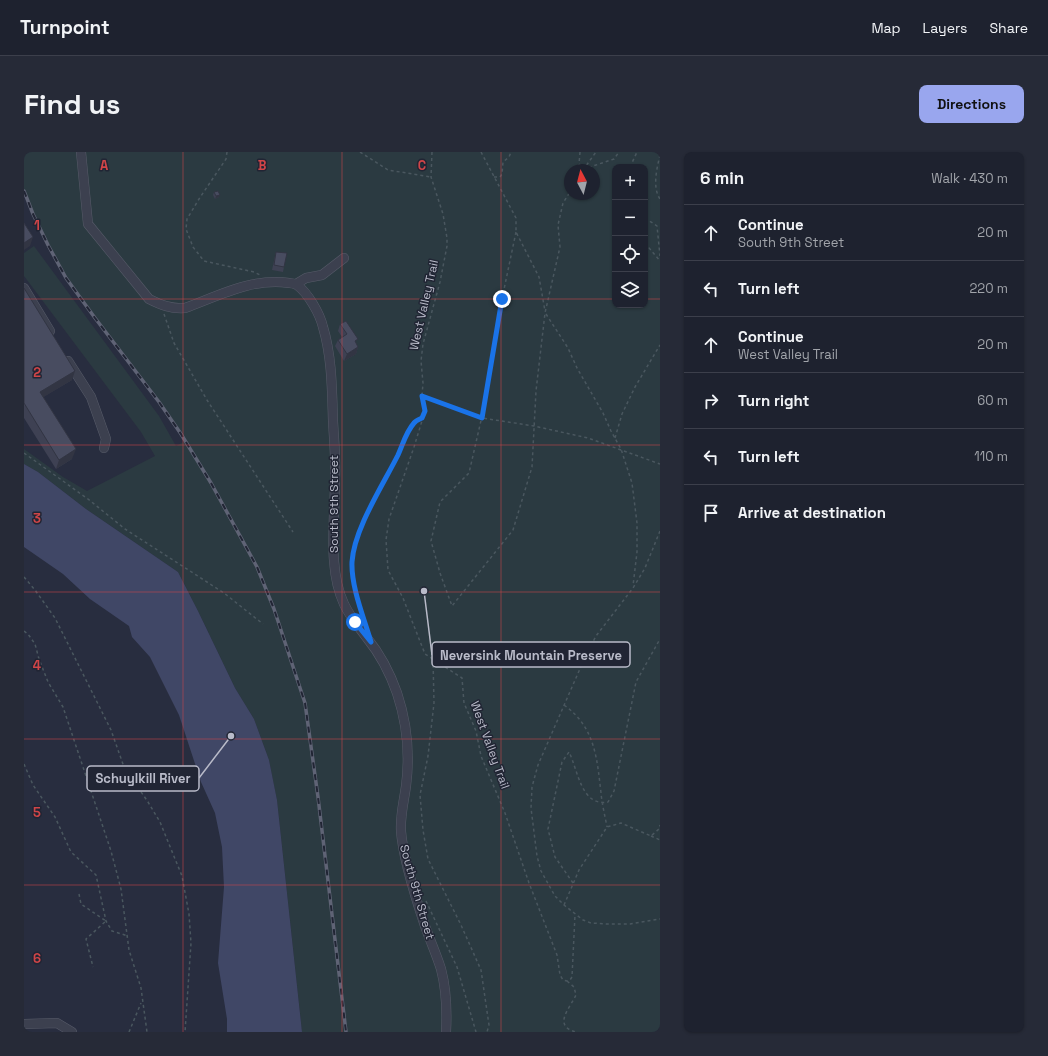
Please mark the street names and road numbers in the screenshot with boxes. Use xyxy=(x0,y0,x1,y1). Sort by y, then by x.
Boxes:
street label: West Valley Trail xyxy=(406,258,442,352)
street label: South 9th Street xyxy=(326,455,342,553)
street label: West Valley Trail xyxy=(467,699,513,791)
street label: South 9th Street xyxy=(396,843,438,941)

